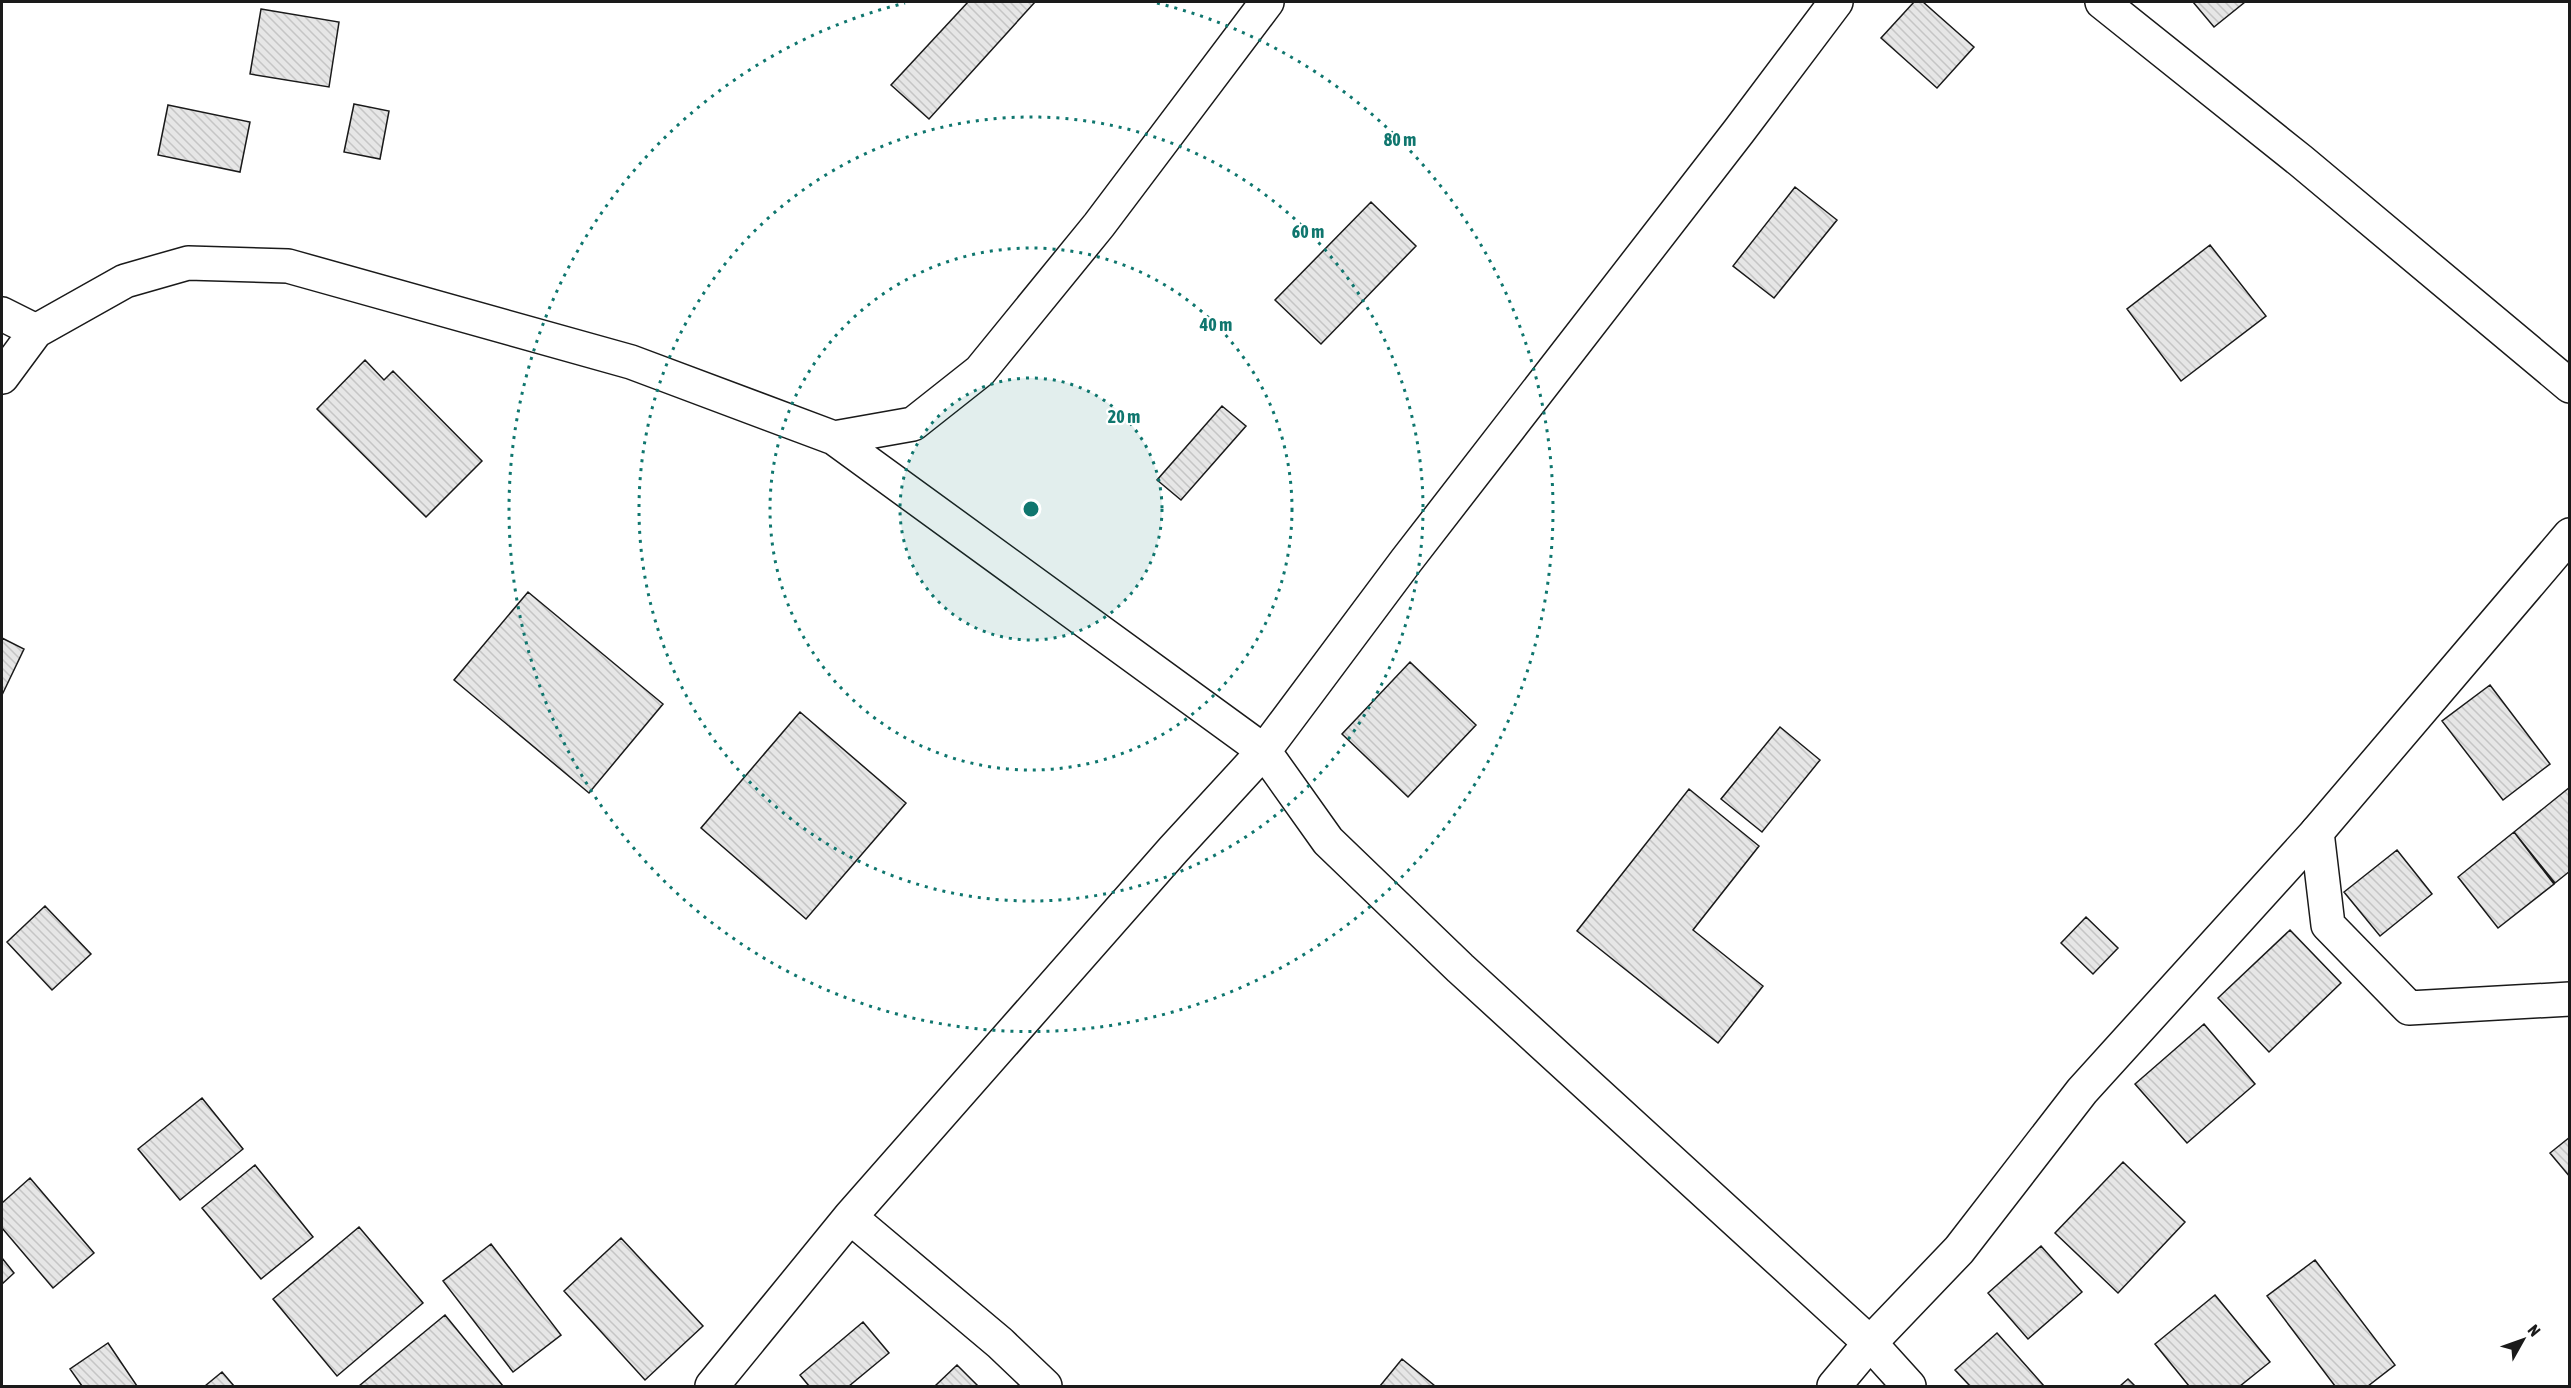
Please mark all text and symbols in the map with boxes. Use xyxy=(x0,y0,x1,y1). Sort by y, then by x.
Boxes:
text: 80 m xyxy=(1384,129,1416,150)
text: 60 m xyxy=(1292,221,1324,242)
text: 40 m xyxy=(1199,314,1232,335)
text: 20 m xyxy=(1108,406,1140,427)
centre of rings xyxy=(1021,499,1041,519)
north arrow xyxy=(2493,1310,2553,1370)
text: N xyxy=(2525,1321,2544,1340)

